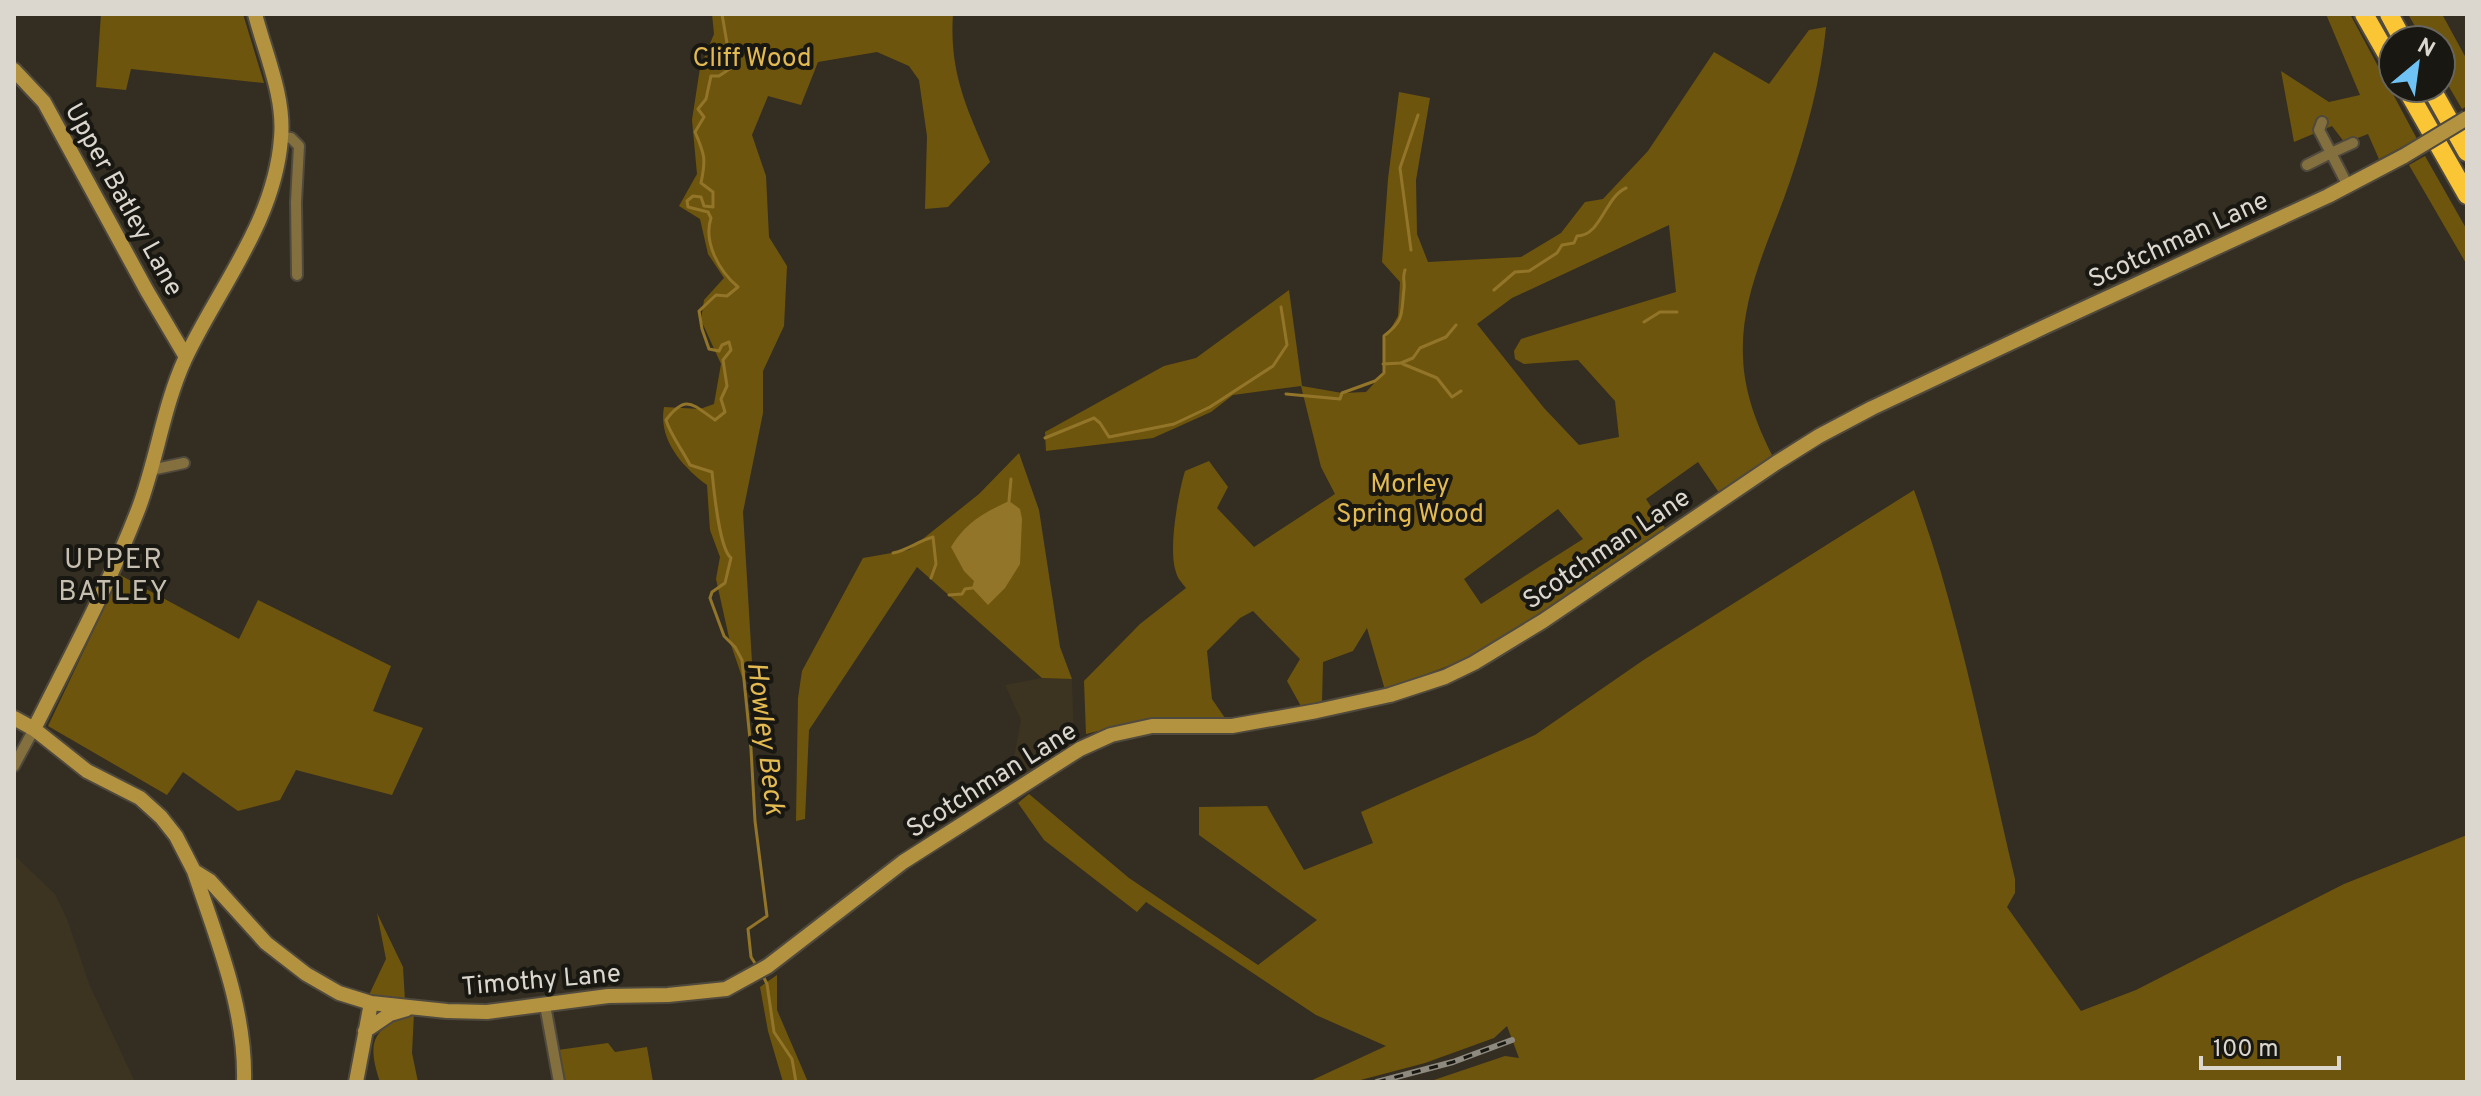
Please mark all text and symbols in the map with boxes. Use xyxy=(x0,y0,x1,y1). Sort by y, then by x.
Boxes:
north arrow xyxy=(2377,24,2457,104)
text: N xyxy=(2412,33,2439,64)
park label: Cliff Wood xyxy=(692,43,812,76)
street label: Upper Batley Lane xyxy=(56,98,190,303)
street label: Scotchman Lane xyxy=(2084,185,2274,297)
park label: Morley Spring Wood xyxy=(1336,469,1484,532)
street label: Scotchman Lane xyxy=(1518,482,1697,618)
district label: UPPER BATLEY xyxy=(58,543,170,611)
water label: Howley Beck xyxy=(737,660,791,818)
street label: Scotchman Lane xyxy=(901,716,1084,847)
street label: Timothy Lane xyxy=(460,958,622,1005)
scale bar xyxy=(2201,1020,2339,1070)
text: 100 m xyxy=(2213,1035,2279,1065)

